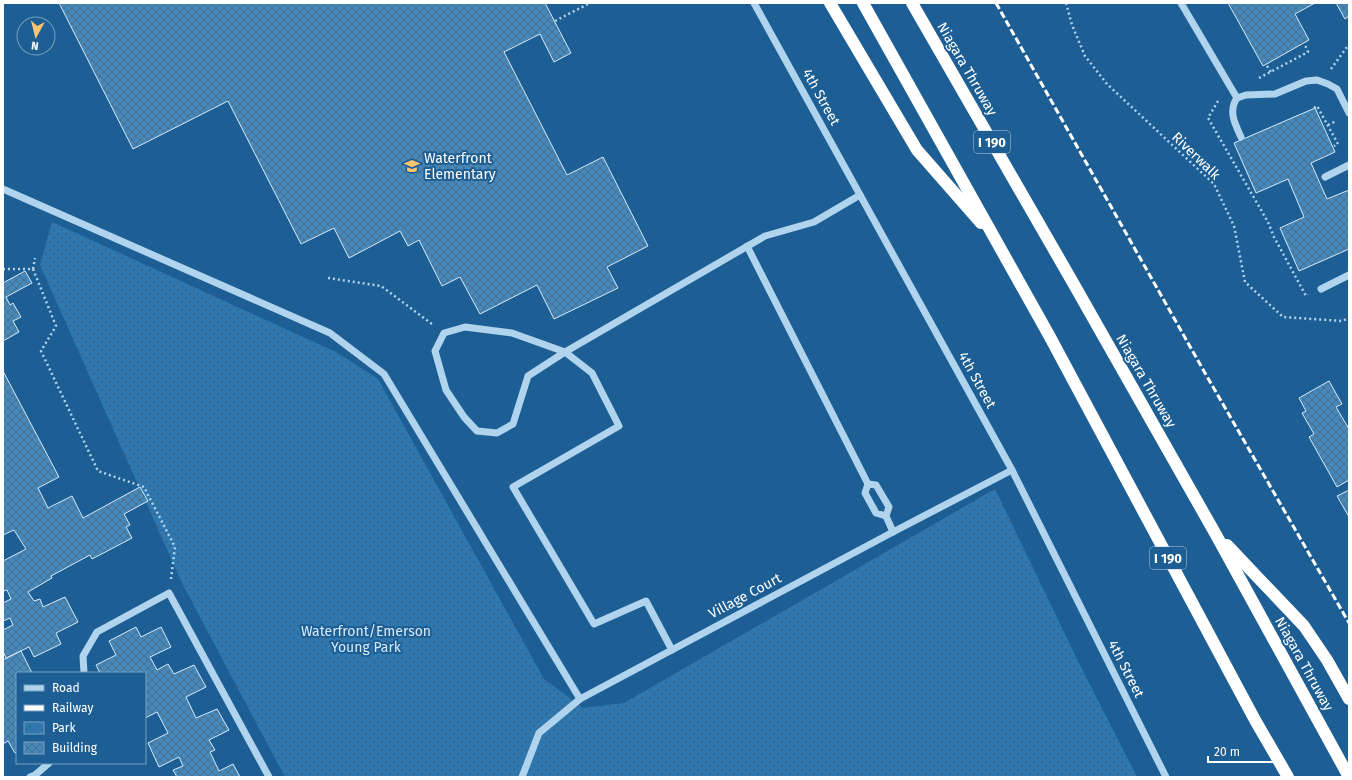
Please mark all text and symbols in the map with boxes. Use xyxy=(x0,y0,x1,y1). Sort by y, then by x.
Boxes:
north arrow xyxy=(16,16,56,56)
street label: Niagara Thruway xyxy=(933,19,1001,119)
text: N xyxy=(30,39,39,52)
street label: 4th Street xyxy=(798,66,844,129)
street label: Riverwalk xyxy=(1168,129,1224,184)
road number: I 190 xyxy=(974,131,1010,153)
place label: Waterfront Elementary xyxy=(424,150,496,183)
school or university icon: Waterfront Elementary xyxy=(403,157,421,175)
street label: Niagara Thruway xyxy=(1112,331,1180,431)
street label: 4th Street xyxy=(954,349,1000,412)
road number: I 190 xyxy=(1150,547,1186,569)
street label: Village Court xyxy=(706,569,785,622)
street label: Niagara Thruway xyxy=(1271,614,1337,714)
park label: Waterfront/Emerson Young Park xyxy=(301,623,431,656)
street label: 4th Street xyxy=(1104,637,1148,701)
legend xyxy=(16,672,146,764)
text: Road xyxy=(52,681,80,695)
text: Railway xyxy=(52,701,93,715)
text: Park xyxy=(52,721,76,735)
scale bar xyxy=(1208,738,1275,764)
text: Building xyxy=(52,741,98,755)
text: 20 m xyxy=(1214,745,1240,759)

